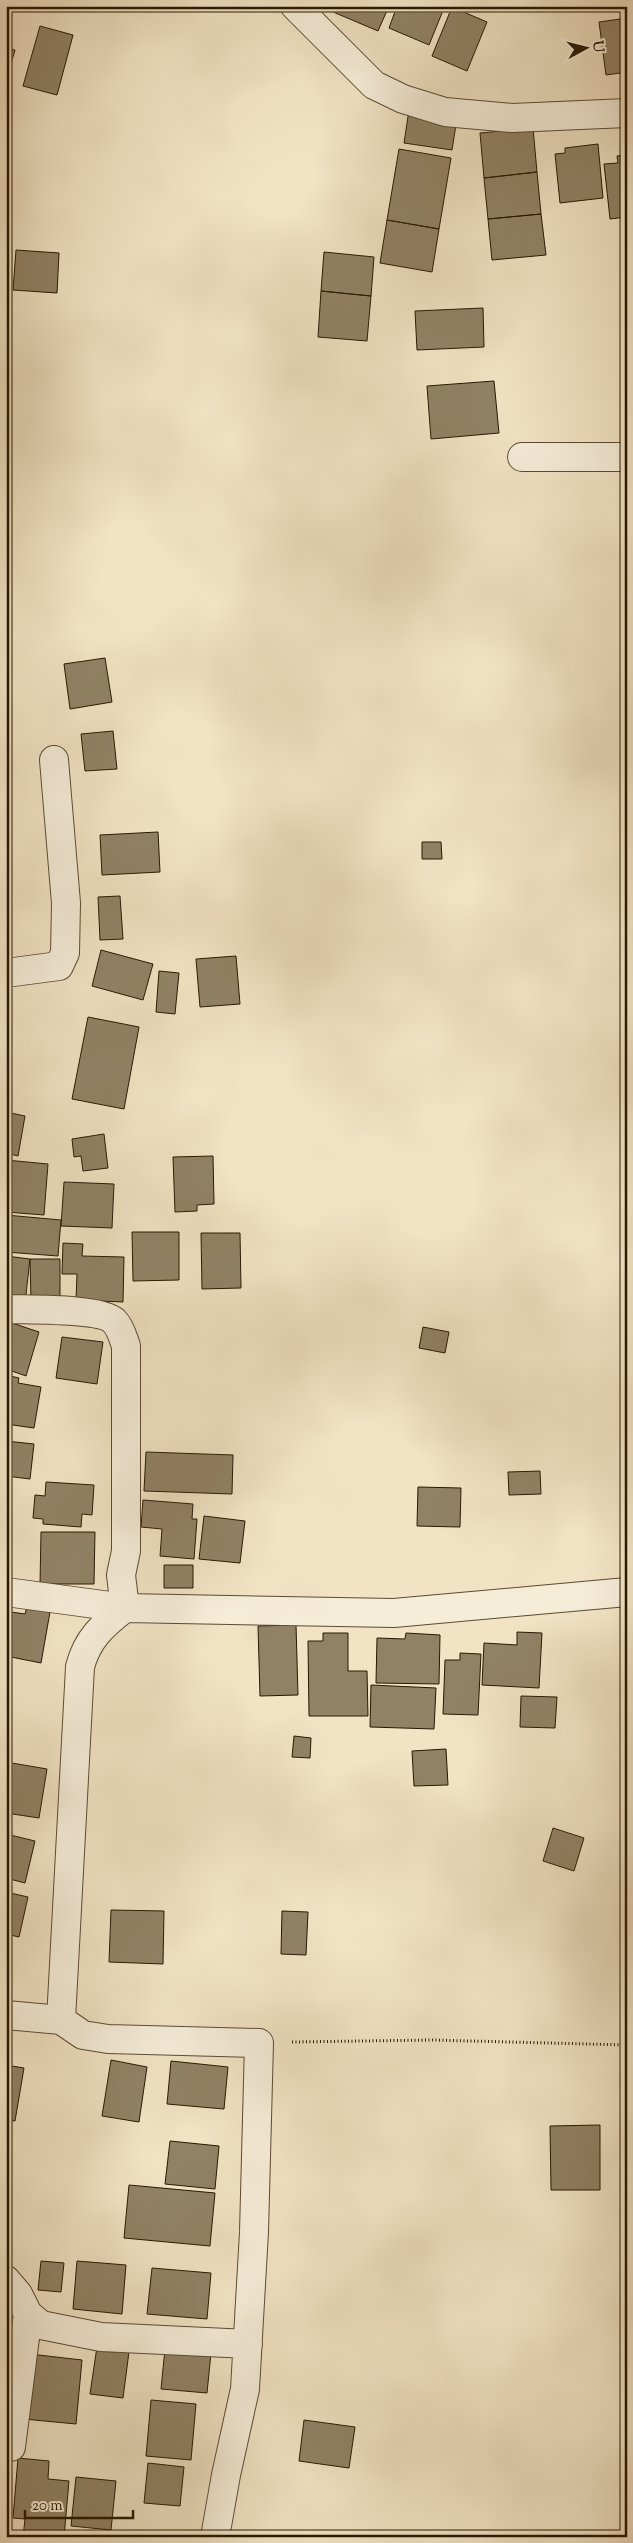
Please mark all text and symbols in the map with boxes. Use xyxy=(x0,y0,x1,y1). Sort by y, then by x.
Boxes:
north arrow xyxy=(560,22,610,72)
text: U xyxy=(586,40,608,54)
scale bar xyxy=(25,2488,132,2520)
text: 20 m xyxy=(32,2496,63,2517)

